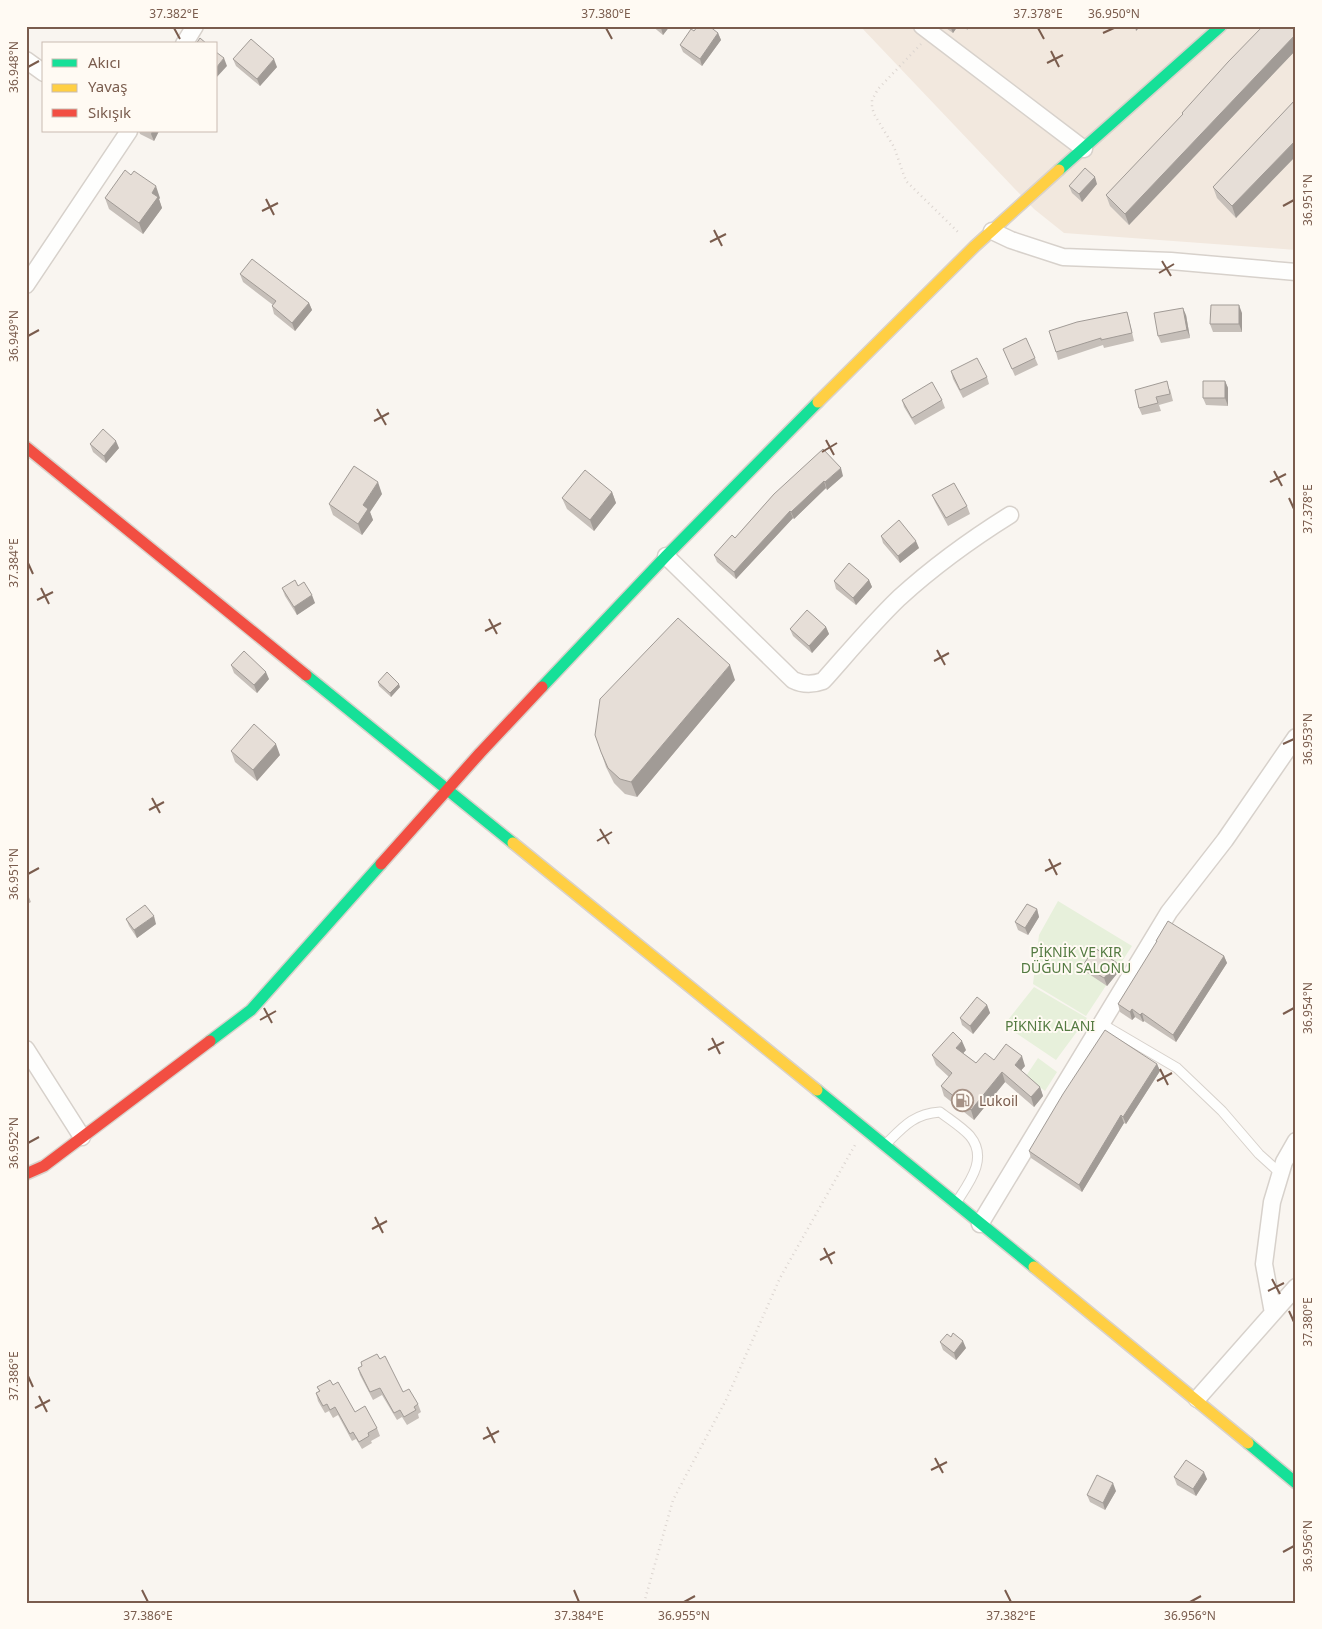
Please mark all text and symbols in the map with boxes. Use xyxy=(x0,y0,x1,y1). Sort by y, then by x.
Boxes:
text: 37.382°E xyxy=(149,5,199,22)
text: 37.380°E xyxy=(581,5,631,22)
text: 37.378°E xyxy=(1013,5,1063,22)
text: 36.950°N xyxy=(1088,5,1140,22)
text: 36.948°N xyxy=(5,41,22,93)
legend xyxy=(42,42,218,132)
text: Akıcı xyxy=(88,52,121,72)
text: Yavaş xyxy=(88,76,127,96)
text: Sıkışık xyxy=(88,102,131,122)
text: 36.951°N xyxy=(1299,174,1316,226)
text: 36.949°N xyxy=(5,310,22,362)
text: 37.378°E xyxy=(1299,484,1316,534)
text: 37.384°E xyxy=(5,538,22,588)
text: 36.953°N xyxy=(1299,713,1316,765)
text: 36.951°N xyxy=(5,848,22,900)
park label: PİKNİK VE KIR DÜĞUN SALONU xyxy=(1021,942,1131,977)
text: 36.954°N xyxy=(1299,982,1316,1034)
park label: PİKNİK ALANI xyxy=(1005,1016,1095,1035)
fuel station icon: Lukoil xyxy=(951,1088,975,1112)
place label: Lukoil xyxy=(979,1091,1018,1110)
text: 36.952°N xyxy=(5,1117,22,1169)
text: 37.380°E xyxy=(1299,1297,1316,1347)
text: 37.386°E xyxy=(5,1351,22,1401)
text: 36.956°N xyxy=(1299,1520,1316,1572)
text: 37.386°E xyxy=(123,1607,173,1624)
text: 37.384°E xyxy=(554,1607,604,1624)
text: 36.955°N xyxy=(658,1607,710,1624)
text: 37.382°E xyxy=(986,1607,1036,1624)
text: 36.956°N xyxy=(1164,1607,1216,1624)

